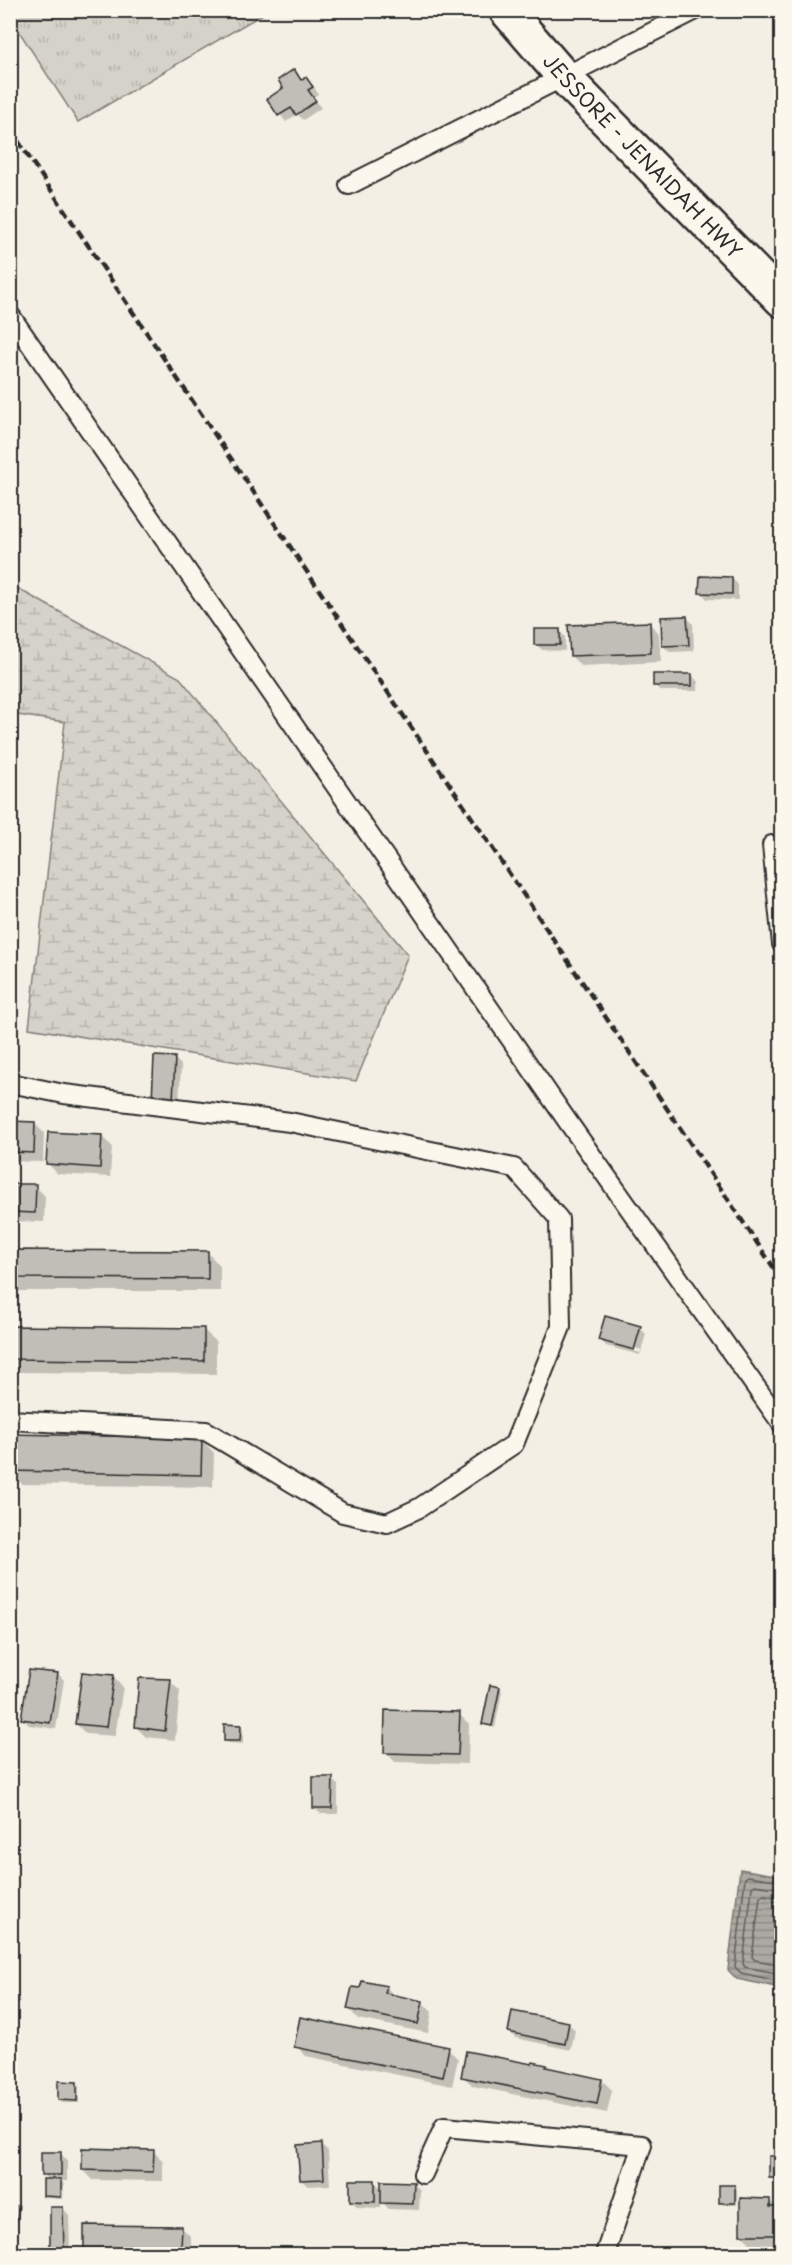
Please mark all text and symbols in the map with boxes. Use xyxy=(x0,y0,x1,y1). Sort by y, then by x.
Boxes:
street label: JESSORE - JENAIDAH HWY xyxy=(536,47,749,265)

